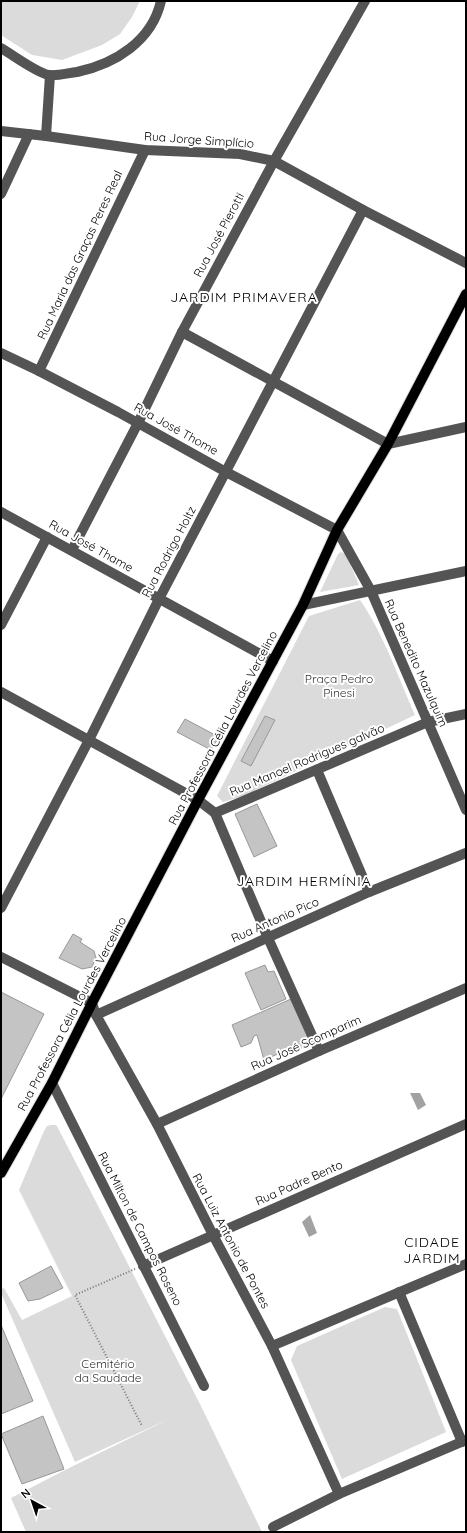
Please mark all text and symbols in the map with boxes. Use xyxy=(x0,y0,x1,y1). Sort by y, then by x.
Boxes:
street label: Rua Jorge Simplício xyxy=(144,128,254,151)
street label: Rua Maria das Graças Peres Real xyxy=(34,168,125,342)
street label: Rua José Pierotti xyxy=(190,190,247,280)
district label: JARDIM PRIMAVERA xyxy=(170,288,318,306)
street label: Rua José Thome xyxy=(131,399,221,458)
street label: Rua Rodrigo Holtz xyxy=(138,503,199,600)
street label: Rua José Thame xyxy=(46,516,136,575)
street label: Rua Benedito Mazulquim xyxy=(382,597,451,729)
street label: Rua Professora Célia Lourdes Vercelino xyxy=(165,628,280,827)
park label: Praça Pedro Pinesi xyxy=(305,671,373,700)
street label: Rua Manoel Rodrigues galvão xyxy=(227,720,387,799)
district label: JARDIM HERMÍNIA xyxy=(236,872,372,890)
street label: Rua Antonio Pico xyxy=(229,893,321,946)
street label: Rua Professora Célia Lourdes Vercelino xyxy=(14,914,129,1113)
street label: Rua José Scomparim xyxy=(248,1011,363,1074)
street label: Rua Milton de Campos Roseno xyxy=(95,1149,186,1308)
street label: Rua Padre Bento xyxy=(253,1157,345,1209)
street label: Rua Luiz Antonio de Pontes xyxy=(189,1171,274,1311)
district label: CIDADE JARDIM xyxy=(403,1233,461,1267)
park label: Cemitério da Saudade xyxy=(74,1356,142,1385)
north arrow xyxy=(12,1481,52,1521)
text: N xyxy=(18,1485,33,1501)

